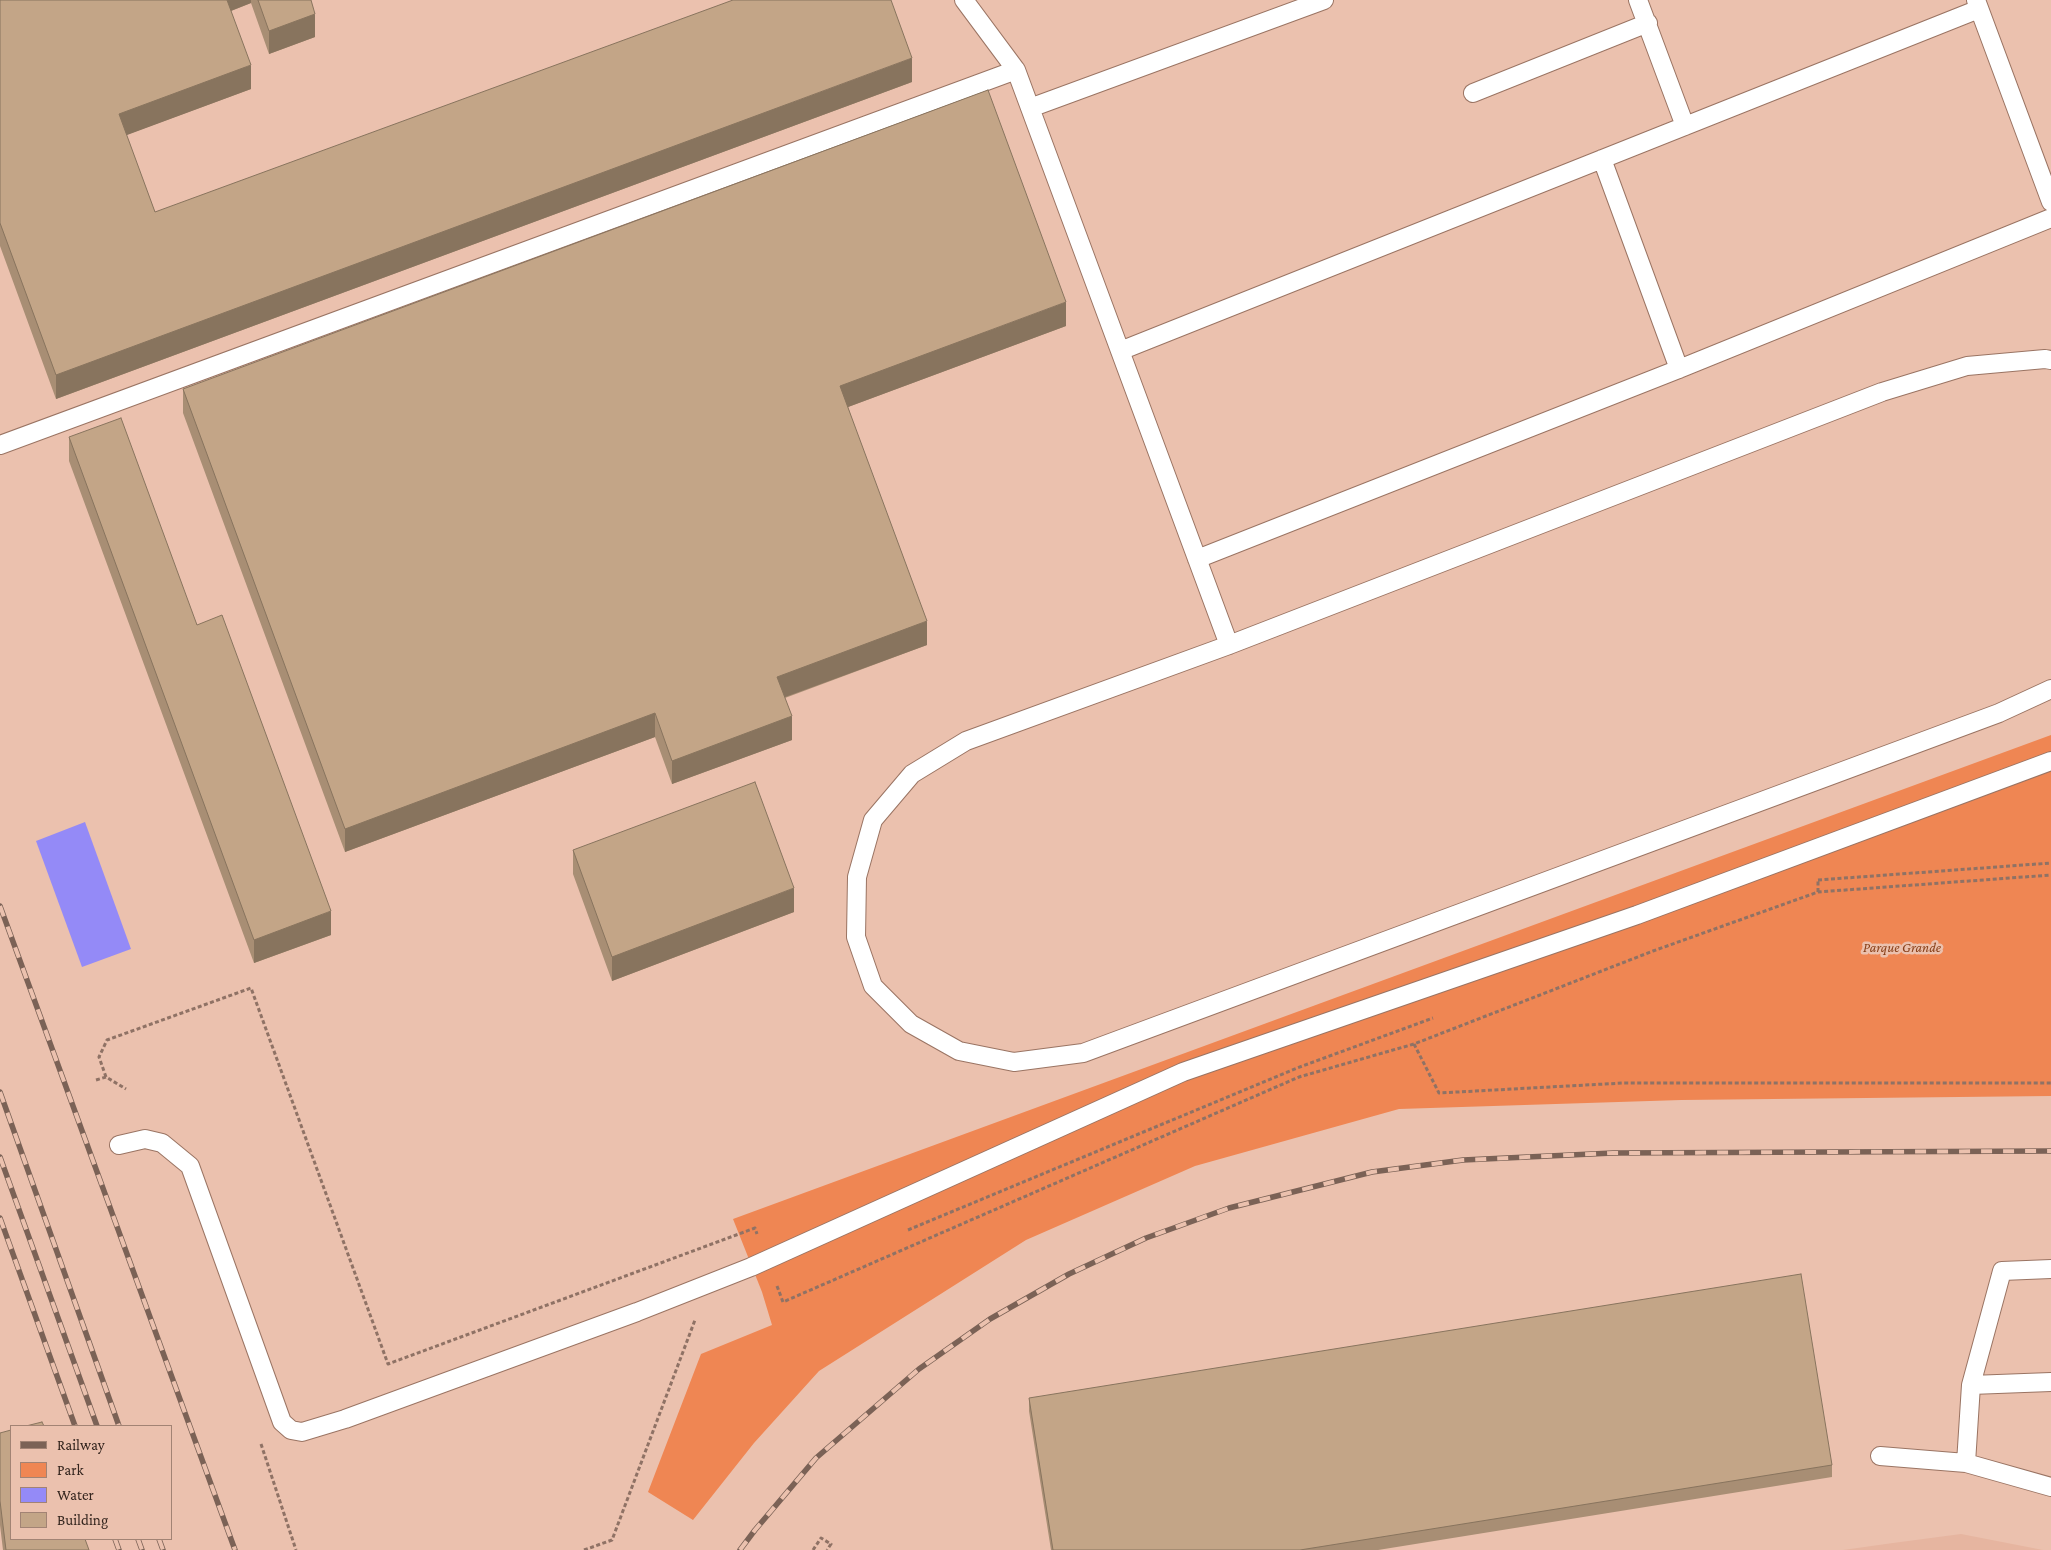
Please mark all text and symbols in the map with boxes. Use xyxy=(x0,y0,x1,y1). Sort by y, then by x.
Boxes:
park label: Parque Grande xyxy=(1863,940,1941,956)
legend xyxy=(10,1425,172,1540)
text: Railway xyxy=(57,1437,105,1453)
text: Park xyxy=(57,1462,84,1478)
text: Water xyxy=(57,1487,94,1503)
text: Building xyxy=(57,1512,108,1528)

